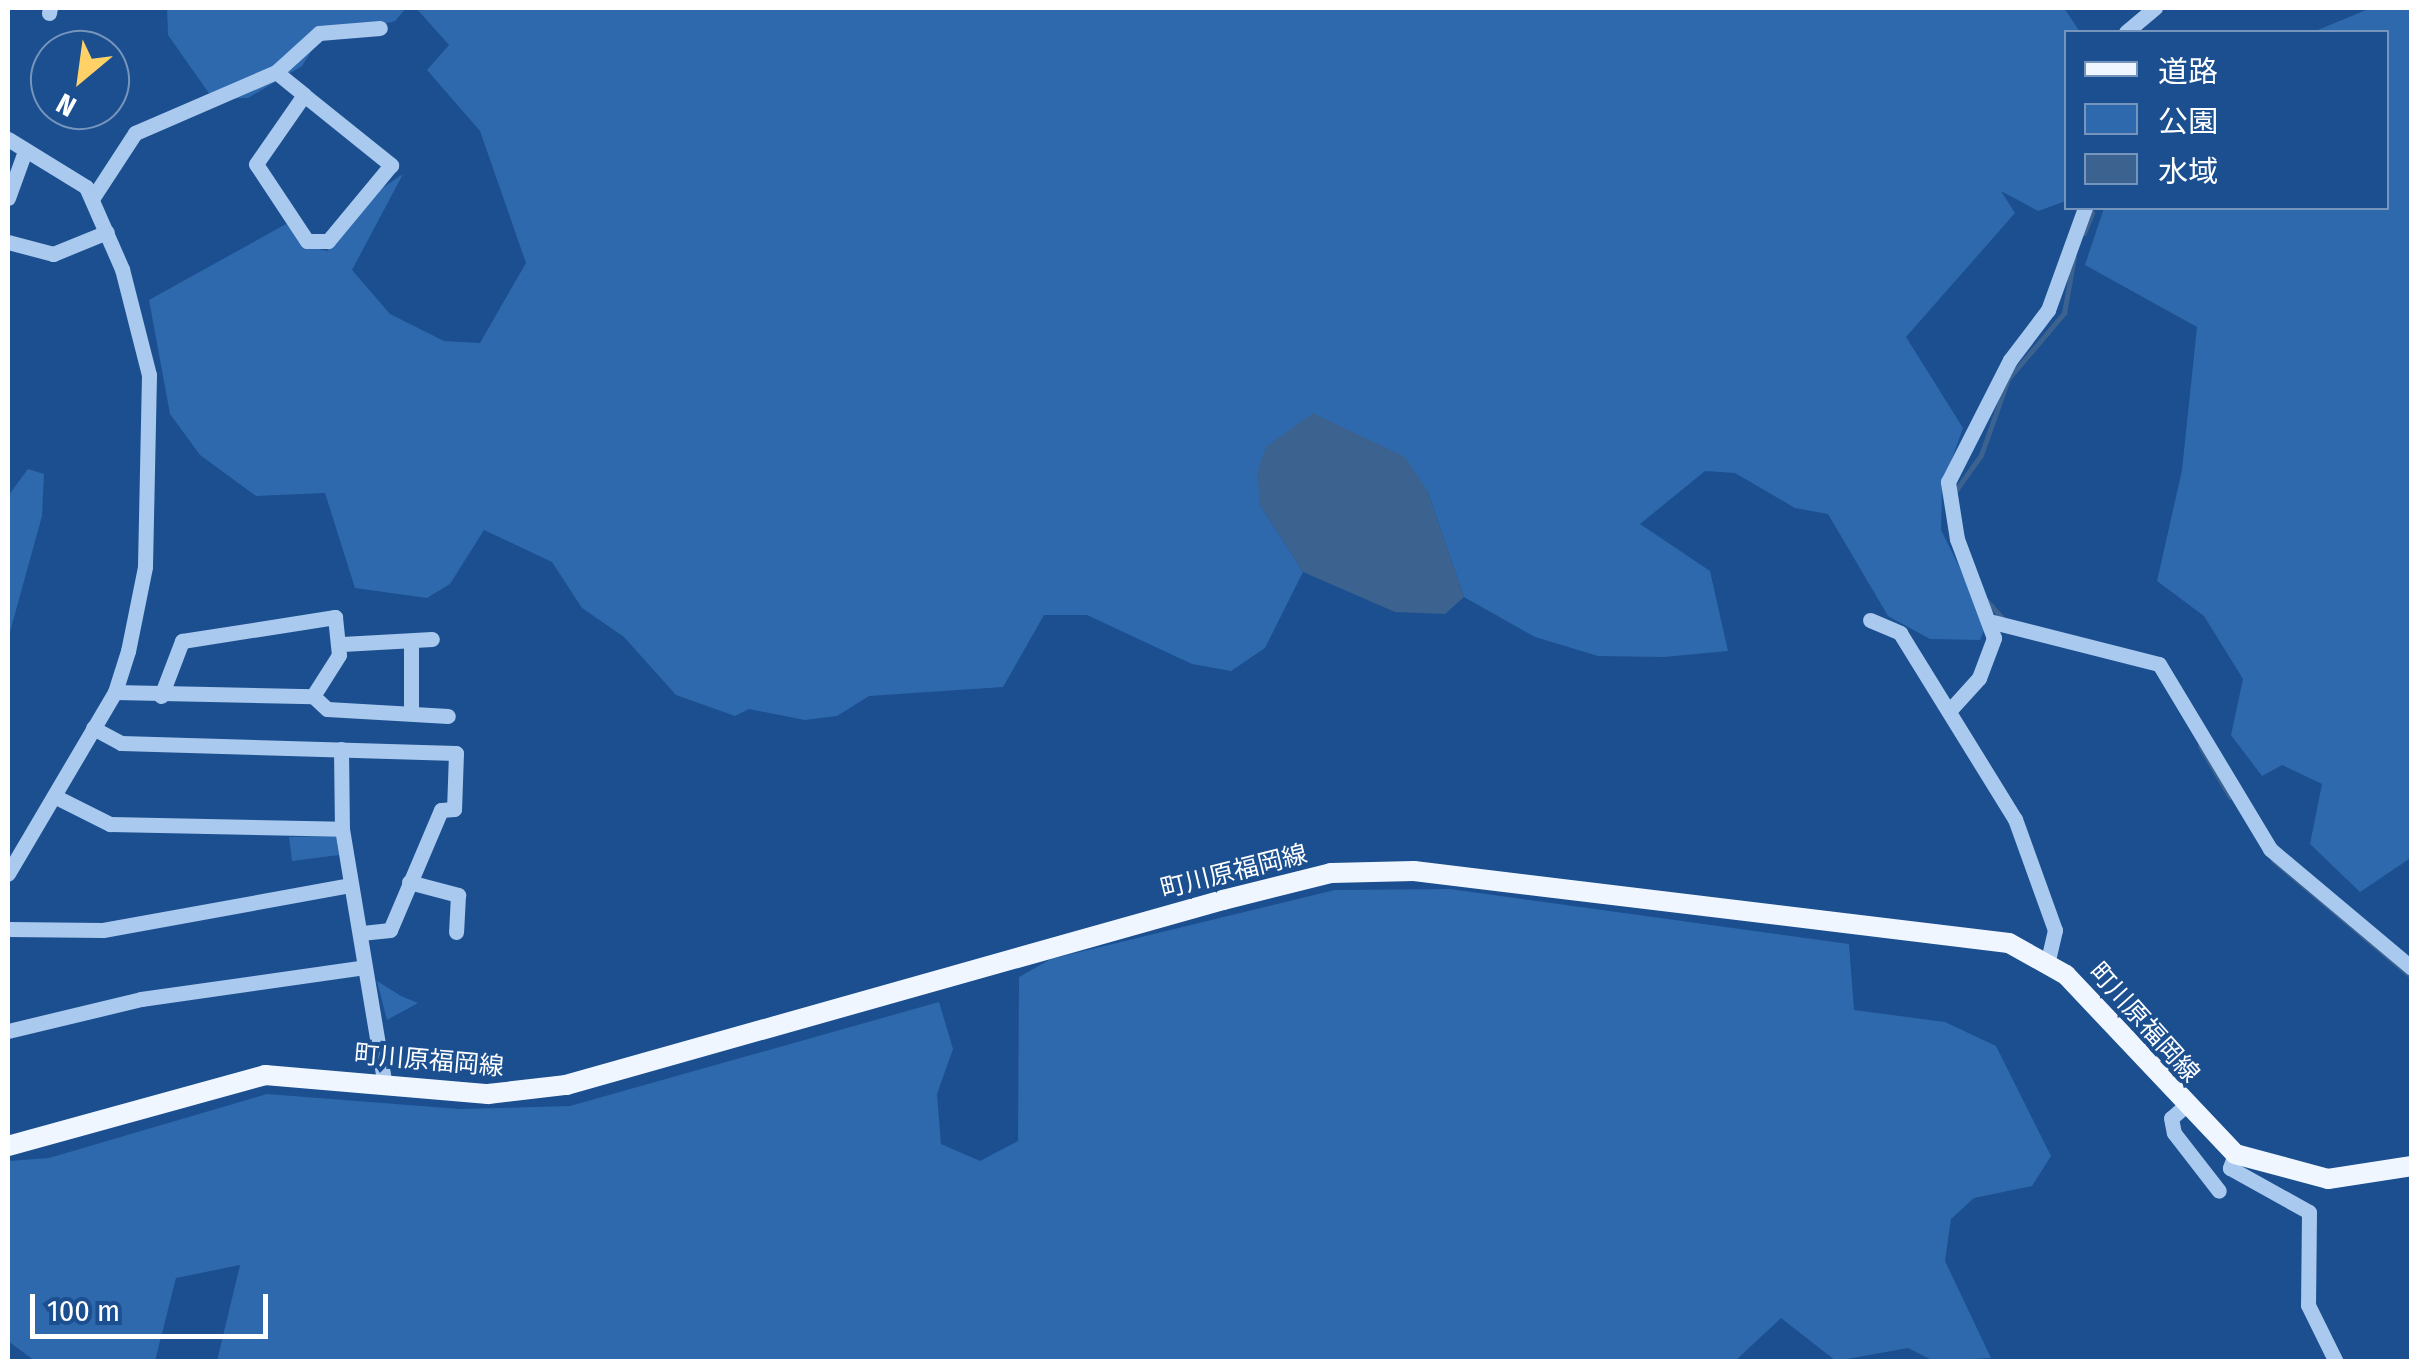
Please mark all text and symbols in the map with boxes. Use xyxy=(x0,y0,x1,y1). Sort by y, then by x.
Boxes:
north arrow xyxy=(30,30,130,130)
legend xyxy=(2064,30,2389,210)
text: 道路 xyxy=(2158,54,2218,90)
text: N xyxy=(51,86,82,123)
text: 公園 xyxy=(2158,104,2218,140)
text: 水域 xyxy=(2158,154,2218,190)
street label: 町川原福岡線 xyxy=(1158,839,1310,905)
street label: 町川原福岡線 xyxy=(2083,957,2205,1089)
street label: 町川原福岡線 xyxy=(353,1040,505,1082)
scale bar xyxy=(35,1274,272,1336)
text: 100 m xyxy=(47,1293,120,1329)

